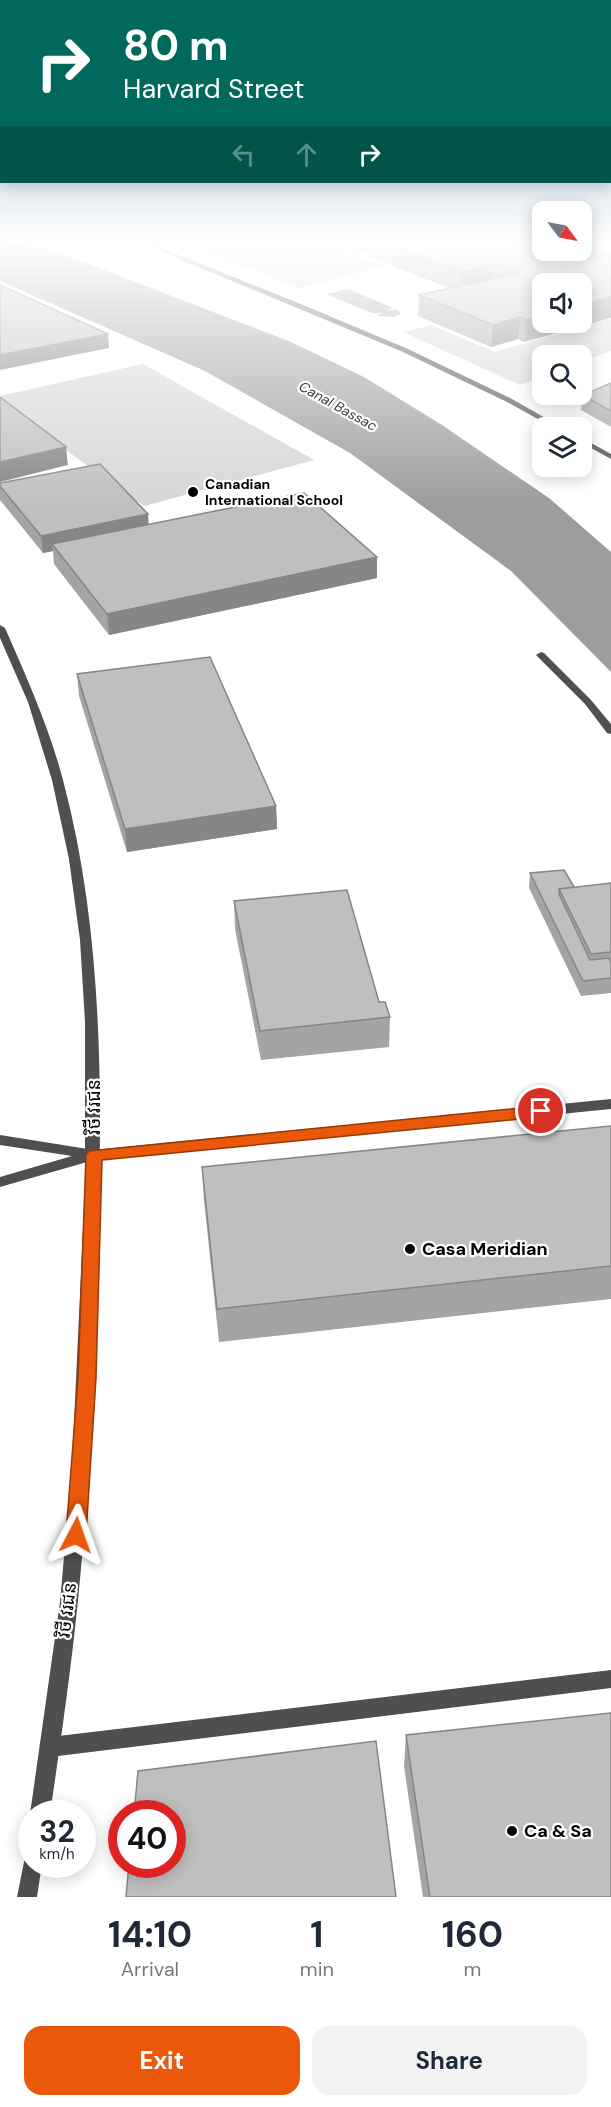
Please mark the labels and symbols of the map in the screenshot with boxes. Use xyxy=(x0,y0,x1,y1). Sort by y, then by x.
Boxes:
north arrow xyxy=(532,201,592,261)
water label: Canal Bassac xyxy=(296,377,380,435)
place label: Canadian International School xyxy=(205,475,343,509)
marker: Canadian International School xyxy=(186,485,200,499)
street label: វិថី វរជន xyxy=(82,1079,106,1136)
pin xyxy=(515,1085,566,1136)
place label: Casa Meridian xyxy=(422,1237,548,1261)
marker: Casa Meridian xyxy=(403,1242,417,1256)
position arrow xyxy=(44,1503,108,1567)
street label: វិថី វរជន xyxy=(52,1581,82,1640)
speed limit sign: 40 xyxy=(108,1800,186,1878)
place label: Ca & Sa xyxy=(524,1819,592,1843)
marker: Ca & Sa xyxy=(505,1824,519,1838)

